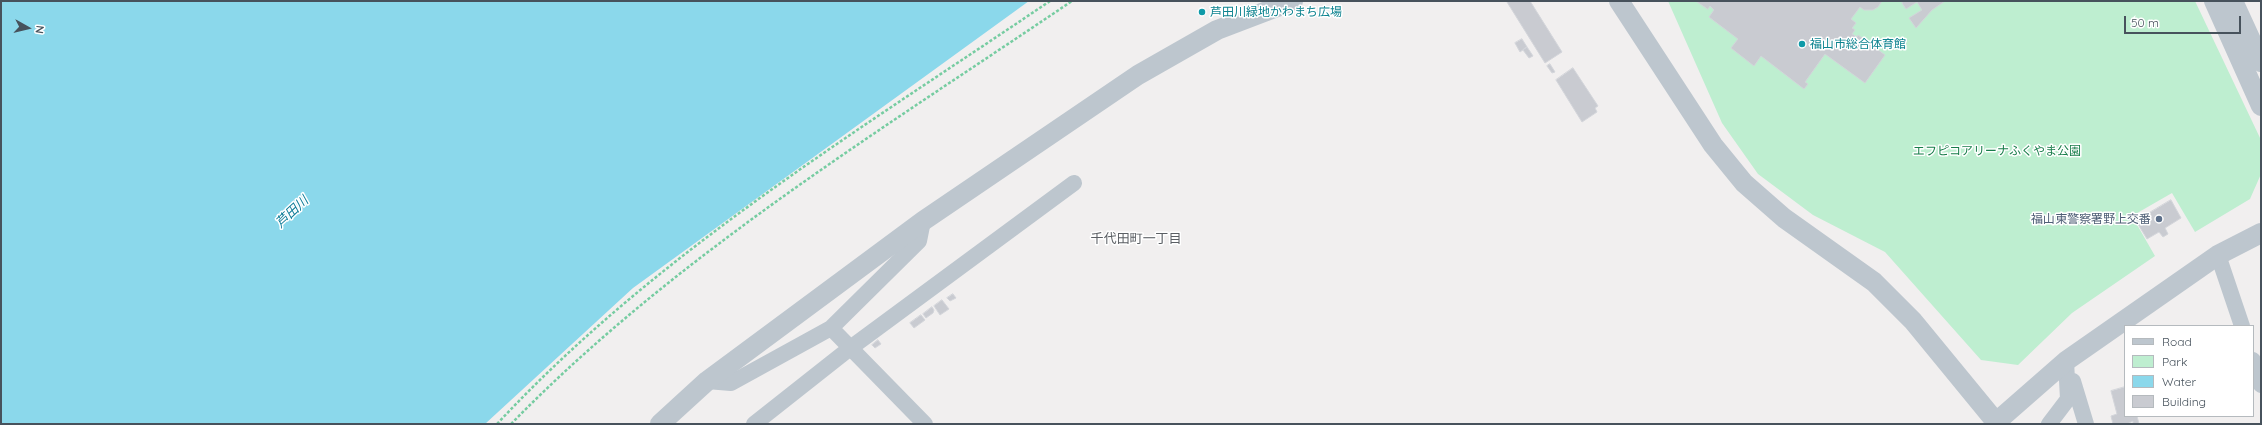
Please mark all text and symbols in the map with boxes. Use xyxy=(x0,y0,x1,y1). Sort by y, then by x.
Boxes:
place label: 芦田川緑地かわまち広場 xyxy=(1210,5,1342,19)
marker: 芦田川緑地かわまち広場 xyxy=(1197,7,1207,17)
north arrow xyxy=(8,8,48,48)
scale bar xyxy=(2126,8,2243,34)
text: 50 m xyxy=(2131,15,2159,30)
text: N xyxy=(32,25,47,35)
place label: 福山市総合体育館 xyxy=(1810,37,1906,51)
marker: 福山市総合体育館 xyxy=(1797,39,1807,49)
park label: エフピコアリーナふくやま公園 xyxy=(1913,144,2081,158)
water label: 芦田川 xyxy=(272,193,312,231)
place label: 福山東警察署野上交番 xyxy=(2031,212,2151,226)
marker: 福山東警察署野上交番 xyxy=(2154,214,2164,224)
district label: 千代田町一丁目 xyxy=(1091,231,1181,247)
legend xyxy=(2124,325,2254,417)
text: Road xyxy=(2162,334,2192,349)
text: Park xyxy=(2162,354,2187,369)
text: Water xyxy=(2162,374,2196,389)
text: Building xyxy=(2162,394,2206,409)

